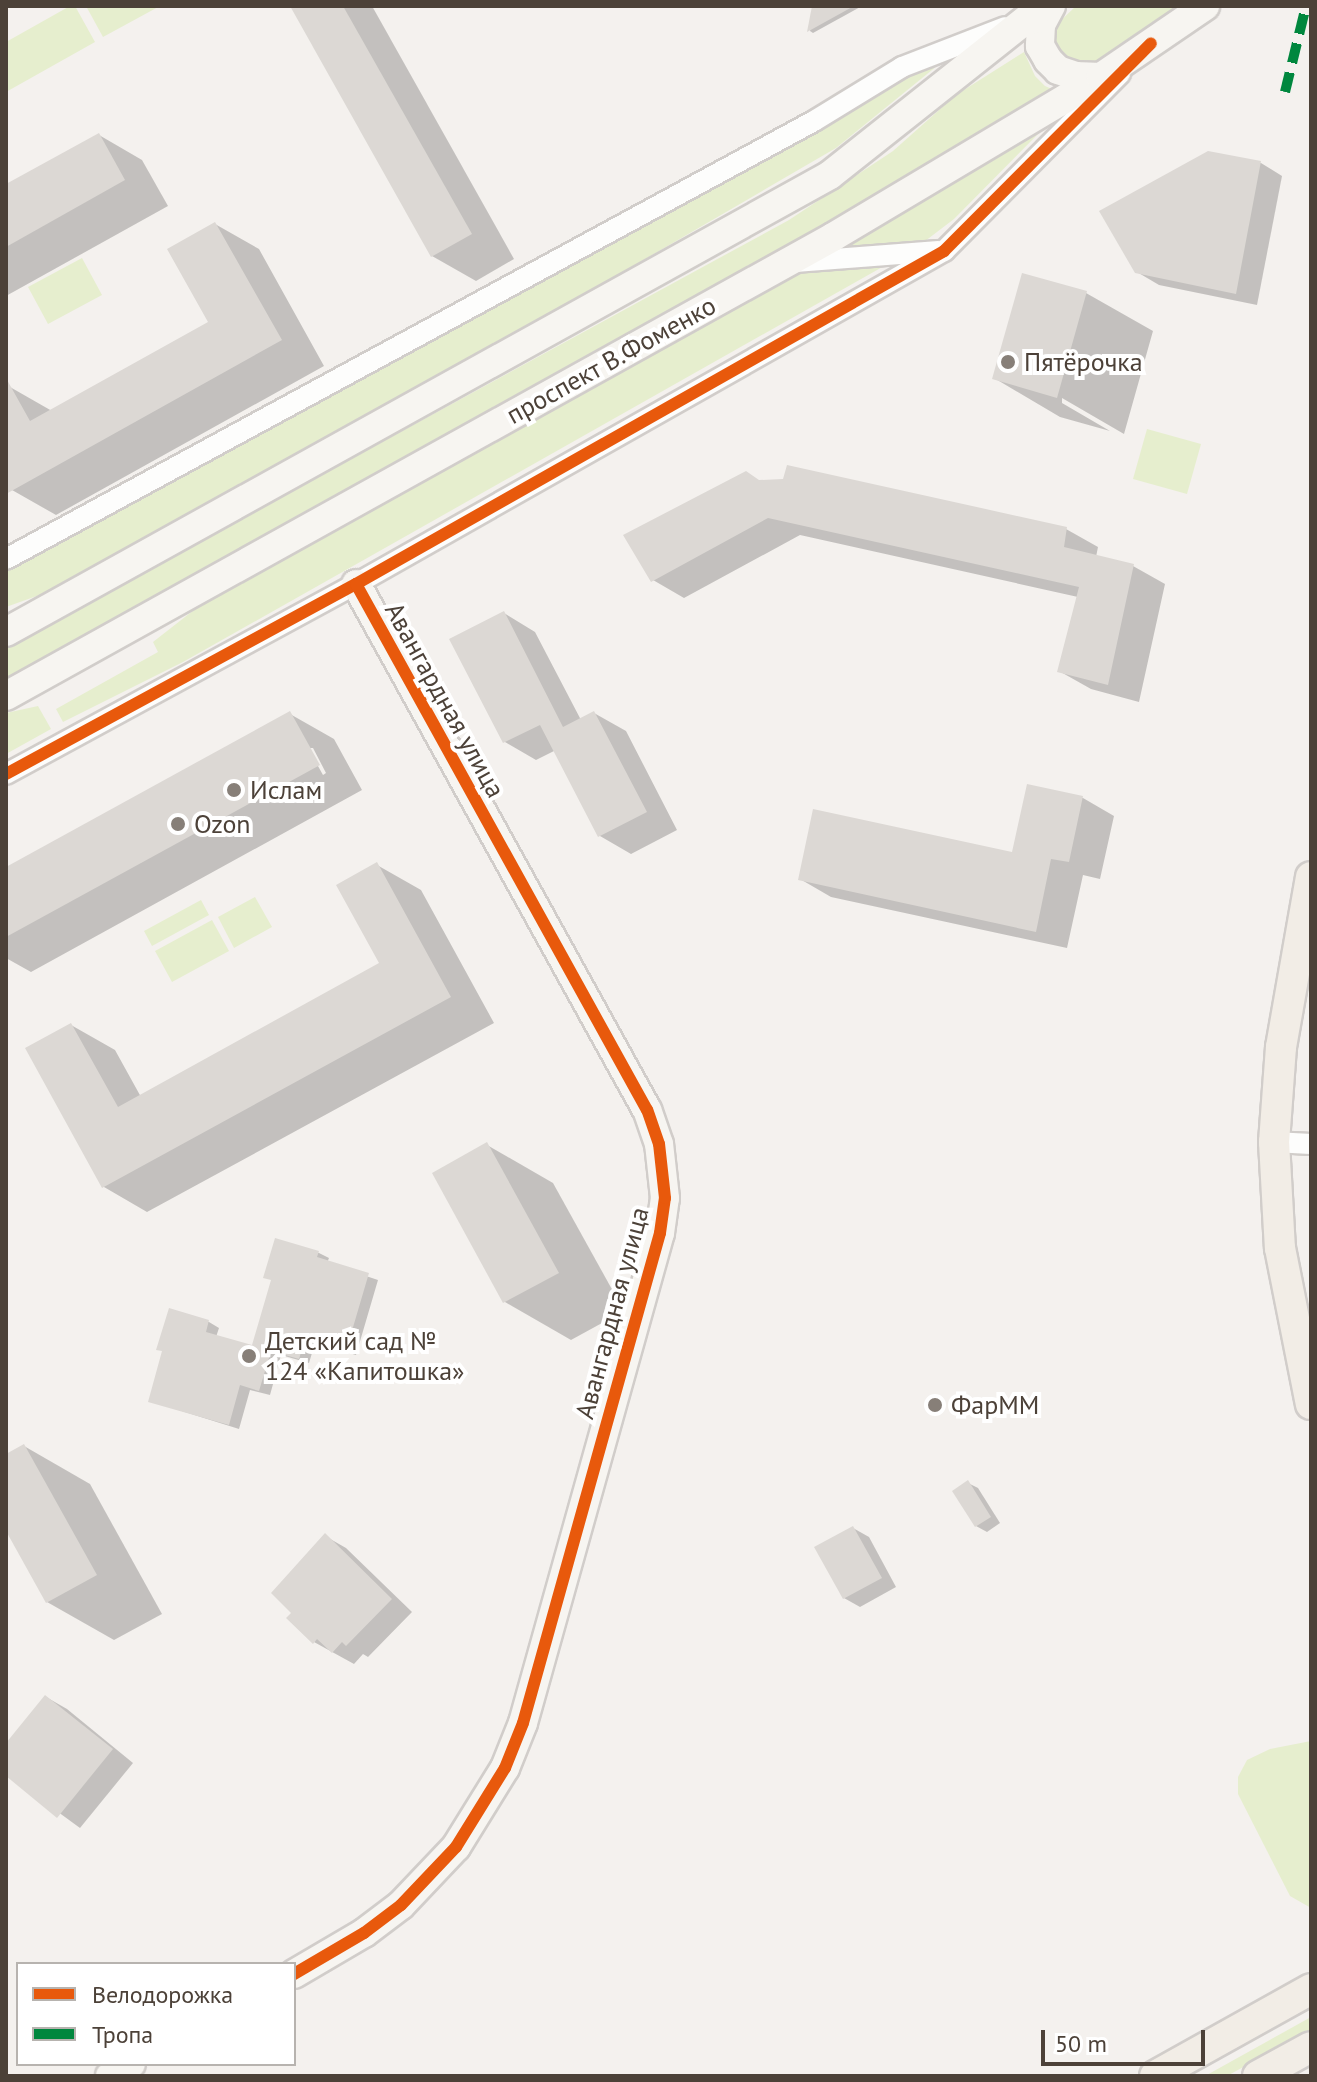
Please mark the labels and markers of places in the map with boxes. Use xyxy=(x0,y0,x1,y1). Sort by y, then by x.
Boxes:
place label: Пятёрочка xyxy=(1024,346,1143,378)
marker: Пятёрочка xyxy=(999,353,1017,371)
place label: Ислам xyxy=(250,774,322,806)
marker: Ислам xyxy=(225,781,243,799)
place label: Ozon xyxy=(194,808,251,840)
marker: Ozon xyxy=(169,815,187,833)
place label: Детский сад № 124 «Капитошка» xyxy=(265,1325,464,1386)
marker: Детский сад № 124 «Капитошка» xyxy=(240,1347,258,1365)
place label: ФарММ xyxy=(951,1389,1039,1421)
marker: ФарММ xyxy=(926,1396,944,1414)

